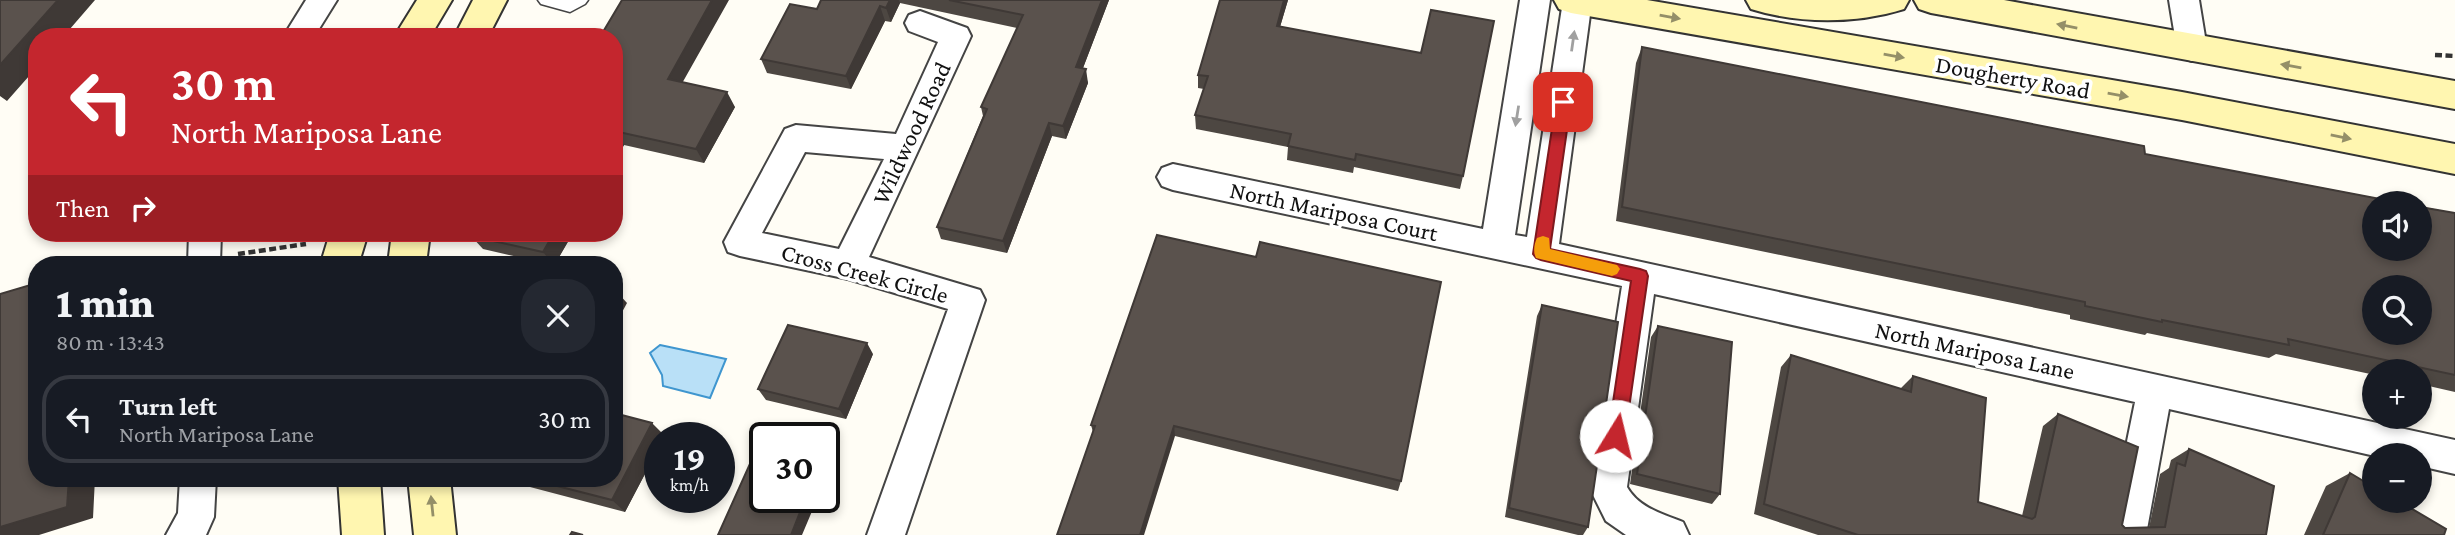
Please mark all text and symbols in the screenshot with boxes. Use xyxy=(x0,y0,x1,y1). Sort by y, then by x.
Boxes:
one-way arrow xyxy=(1659,12,1681,23)
one-way arrow xyxy=(2056,20,2078,31)
one-way arrow xyxy=(1567,29,1578,51)
street label: Dougherty Road xyxy=(1934,50,2093,104)
one-way arrow xyxy=(1883,51,1905,62)
icon: left xyxy=(56,56,147,147)
text: 30 m xyxy=(171,56,276,111)
street label: Wildwood Road xyxy=(866,57,956,208)
one-way arrow xyxy=(2280,60,2302,71)
pin xyxy=(1533,72,1593,132)
icon: arrive xyxy=(1544,83,1582,121)
one-way arrow xyxy=(2107,90,2129,101)
one-way arrow xyxy=(1511,105,1522,127)
text: North Mariposa Lane xyxy=(171,114,442,150)
one-way arrow xyxy=(2331,132,2353,143)
street label: North Mariposa Court xyxy=(1228,176,1441,246)
icon: right xyxy=(124,189,162,227)
map controls xyxy=(2362,191,2432,513)
button: sound xyxy=(2362,191,2432,261)
text: Then xyxy=(56,194,110,223)
street label: Cross Creek Circle xyxy=(779,238,951,308)
button: search xyxy=(2362,275,2432,345)
text: 1 min xyxy=(56,279,154,326)
button: close xyxy=(521,279,595,353)
street label: North Mariposa Lane xyxy=(1873,316,2077,384)
text: 80 m · 13:43 xyxy=(56,329,165,355)
button: + xyxy=(2362,359,2432,429)
text: Turn left xyxy=(119,392,217,421)
position arrow xyxy=(1579,399,1653,473)
icon: left xyxy=(60,400,98,438)
text: 30 m xyxy=(538,405,591,434)
text: North Mariposa Lane xyxy=(119,421,314,447)
speed limit sign: 30 xyxy=(749,422,840,513)
text: 19 xyxy=(673,439,706,478)
button: − xyxy=(2362,443,2432,513)
text: km/h xyxy=(670,475,709,495)
one-way arrow xyxy=(426,495,437,517)

